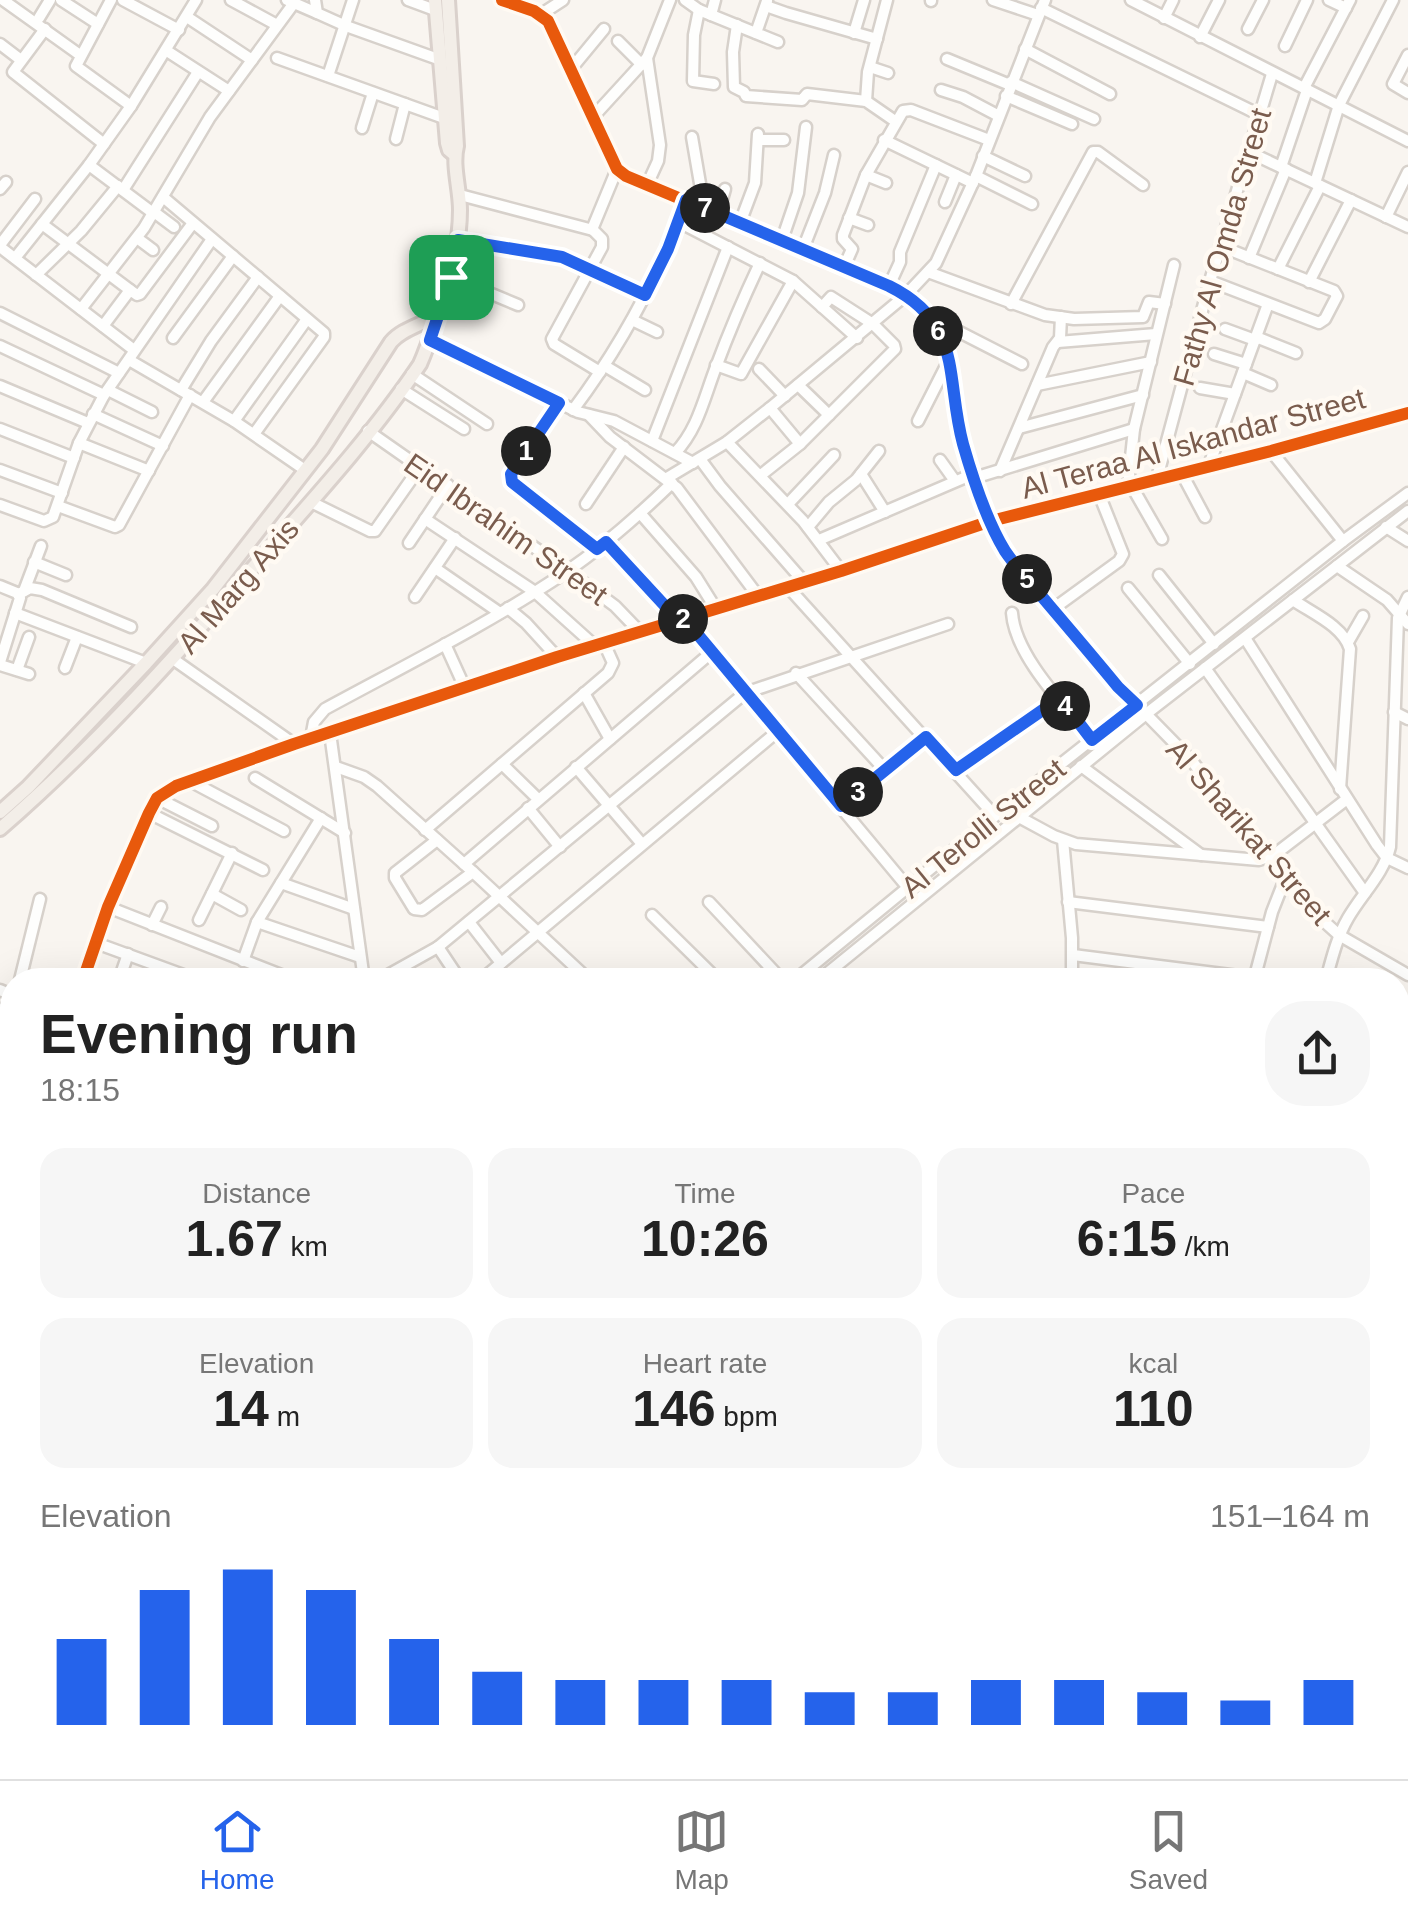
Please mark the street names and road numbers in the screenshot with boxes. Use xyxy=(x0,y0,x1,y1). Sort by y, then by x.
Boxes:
street label: Fathy Al Omda Street xyxy=(1167,104,1278,389)
street label: Al Teraa Al Iskandar Street xyxy=(1017,381,1369,505)
street label: Eid Ibrahim Street xyxy=(398,447,614,612)
street label: Al Marg Axis xyxy=(171,512,305,660)
street label: Al Sharikat Street xyxy=(1160,733,1338,931)
street label: Al Terolli Street xyxy=(894,751,1072,904)

